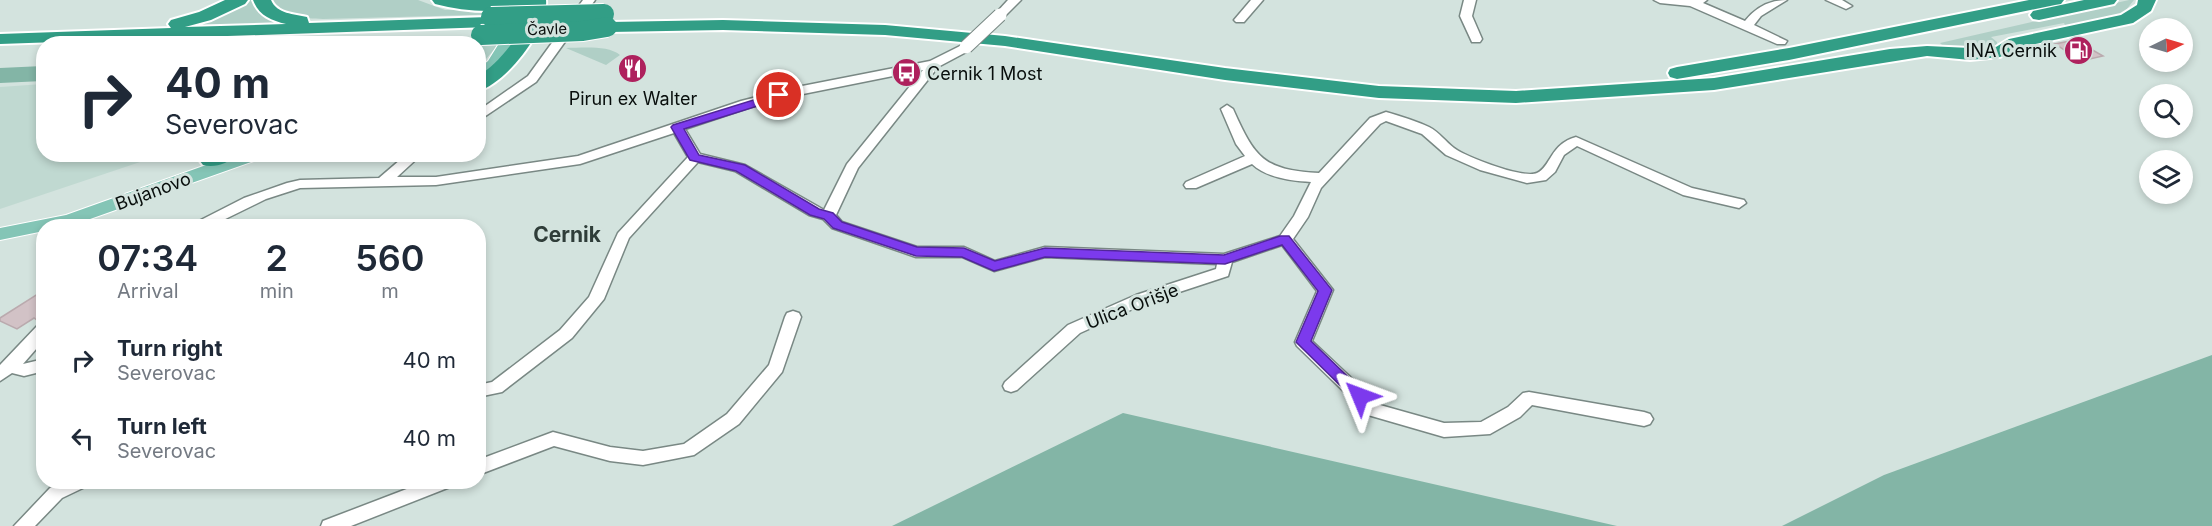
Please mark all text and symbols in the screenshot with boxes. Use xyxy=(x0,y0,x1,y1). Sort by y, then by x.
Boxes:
north arrow xyxy=(2139,18,2193,72)
map controls xyxy=(2139,18,2193,204)
street label: Čavle xyxy=(527,19,567,39)
fuel station icon: INA Cernik xyxy=(2062,34,2094,66)
place label: INA Cernik xyxy=(1966,40,2057,61)
restaurant icon: Pirun ex Walter xyxy=(617,53,649,85)
text: 40 m xyxy=(165,57,270,108)
bus stop icon: Cernik 1 Most xyxy=(890,57,922,89)
icon: right xyxy=(66,60,144,138)
place label: Cernik 1 Most xyxy=(927,63,1043,84)
pin xyxy=(753,69,804,120)
icon: arrive xyxy=(762,78,795,111)
button: search xyxy=(2139,84,2193,138)
place label: Pirun ex Walter xyxy=(569,88,697,109)
text: Severovac xyxy=(165,108,299,141)
button: layers xyxy=(2139,150,2193,204)
street label: Bujanovo xyxy=(113,168,193,214)
district label: Cernik xyxy=(533,222,602,247)
text: 07:34 xyxy=(97,236,198,280)
text: 2 xyxy=(266,236,288,280)
text: 560 xyxy=(355,236,425,280)
text: Arrival xyxy=(117,279,179,303)
text: min xyxy=(260,279,294,303)
text: m xyxy=(381,279,399,303)
street label: Ulica Orišje xyxy=(1083,279,1181,333)
text: Turn right xyxy=(117,335,223,361)
icon: right xyxy=(66,344,99,377)
text: 40 m xyxy=(402,347,456,373)
text: Severovac xyxy=(117,361,216,385)
position arrow xyxy=(1328,364,1392,428)
text: Turn left xyxy=(117,413,207,439)
icon: left xyxy=(66,422,99,455)
text: 40 m xyxy=(402,425,456,451)
text: Severovac xyxy=(117,439,216,463)

